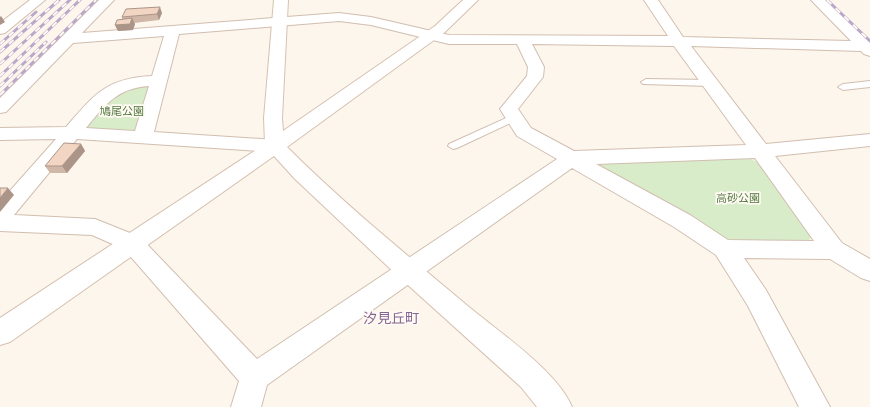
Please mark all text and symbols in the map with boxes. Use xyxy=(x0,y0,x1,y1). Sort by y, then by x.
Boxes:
park label: 鳩尾公園 xyxy=(100,105,144,117)
park label: 高砂公園 xyxy=(716,192,760,204)
district label: 汐見丘町 xyxy=(363,310,419,326)

